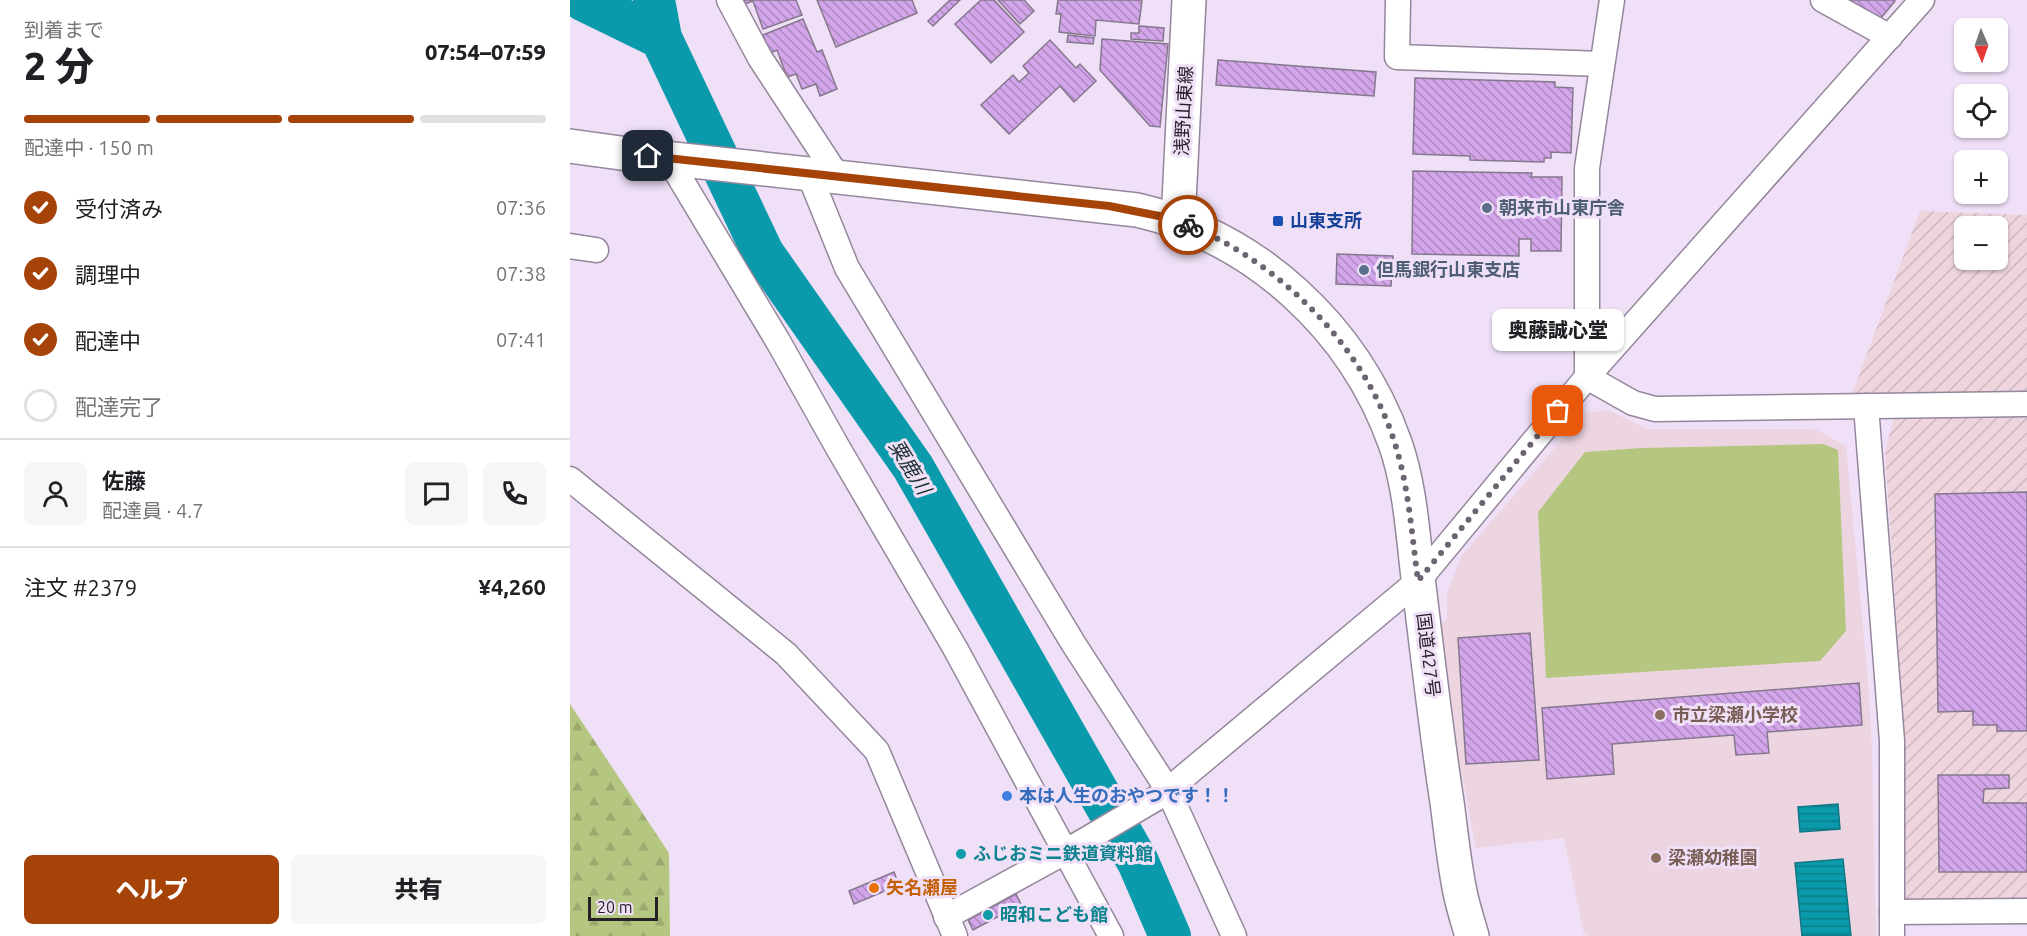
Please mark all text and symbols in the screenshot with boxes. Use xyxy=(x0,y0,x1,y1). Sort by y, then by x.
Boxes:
text: 到着まで xyxy=(24,18,104,41)
north arrow xyxy=(1954,18,2008,72)
map controls xyxy=(1954,18,2008,270)
text: 07:54–07:59 xyxy=(425,39,546,64)
text: 2 分 xyxy=(24,44,94,87)
street label: 浅野山東線 xyxy=(1171,65,1195,156)
button: locate xyxy=(1954,84,2008,138)
pin xyxy=(622,130,673,181)
text: 配達中 · 150 m xyxy=(24,136,154,159)
icon: home xyxy=(631,139,664,172)
button: + xyxy=(1954,150,2008,204)
icon: check xyxy=(24,191,57,224)
courier xyxy=(1158,195,1218,255)
text: 受付済み xyxy=(75,196,163,221)
text: 07:36 xyxy=(496,196,546,219)
place label: 朝来市山東庁舎 xyxy=(1499,197,1625,217)
marker: 朝来市山東庁舎 xyxy=(1480,201,1494,215)
icon: bike xyxy=(1172,209,1205,242)
place label: 山東支所 xyxy=(1290,210,1362,230)
marker: 山東支所 xyxy=(1271,214,1285,228)
button: − xyxy=(1954,216,2008,270)
icon: check xyxy=(24,257,57,290)
place label: 但馬銀行山東支店 xyxy=(1376,259,1520,279)
text: 調理中 xyxy=(75,262,141,287)
text: 07:38 xyxy=(496,262,546,285)
marker: 但馬銀行山東支店 xyxy=(1357,263,1371,277)
callout: 奥藤誠心堂 xyxy=(1492,309,1624,351)
text: 奥藤誠心堂 xyxy=(1508,318,1608,341)
icon: check xyxy=(24,323,57,356)
text: 配達中 xyxy=(75,328,141,353)
text: 07:41 xyxy=(496,328,546,351)
pin xyxy=(1532,385,1583,436)
text: 配達完了 xyxy=(75,394,163,419)
icon: bag xyxy=(1541,394,1574,427)
water label: 粟鹿川 xyxy=(885,435,937,500)
button: person xyxy=(24,462,87,525)
button: chat xyxy=(405,462,468,525)
button: phone xyxy=(483,462,546,525)
text: 佐藤 xyxy=(102,468,146,493)
text: 配達員 · 4.7 xyxy=(102,499,204,522)
text: ¥4,260 xyxy=(479,574,546,599)
text: 注文 #2379 xyxy=(24,575,137,600)
street label: 国道427号 xyxy=(1414,612,1444,698)
place label: 市立梁瀬小学校 xyxy=(1672,704,1798,724)
marker: 市立梁瀬小学校 xyxy=(1653,708,1667,722)
place label: 本は人生のおやつです！！ xyxy=(1019,785,1235,805)
marker: 本は人生のおやつです！！ xyxy=(1000,789,1014,803)
place label: ふじおミニ鉄道資料館 xyxy=(973,843,1153,863)
marker: ふじおミニ鉄道資料館 xyxy=(954,847,968,861)
place label: 梁瀬幼稚園 xyxy=(1668,847,1758,867)
marker: 梁瀬幼稚園 xyxy=(1649,851,1663,865)
button: ヘルプ xyxy=(24,855,279,924)
button: 共有 xyxy=(291,855,546,924)
place label: 矢名瀬屋 xyxy=(886,877,958,897)
marker: 矢名瀬屋 xyxy=(867,881,881,895)
scale bar xyxy=(588,894,658,922)
text: 20 m xyxy=(597,898,633,916)
place label: 昭和こども館 xyxy=(1000,904,1108,924)
marker: 昭和こども館 xyxy=(981,908,995,922)

